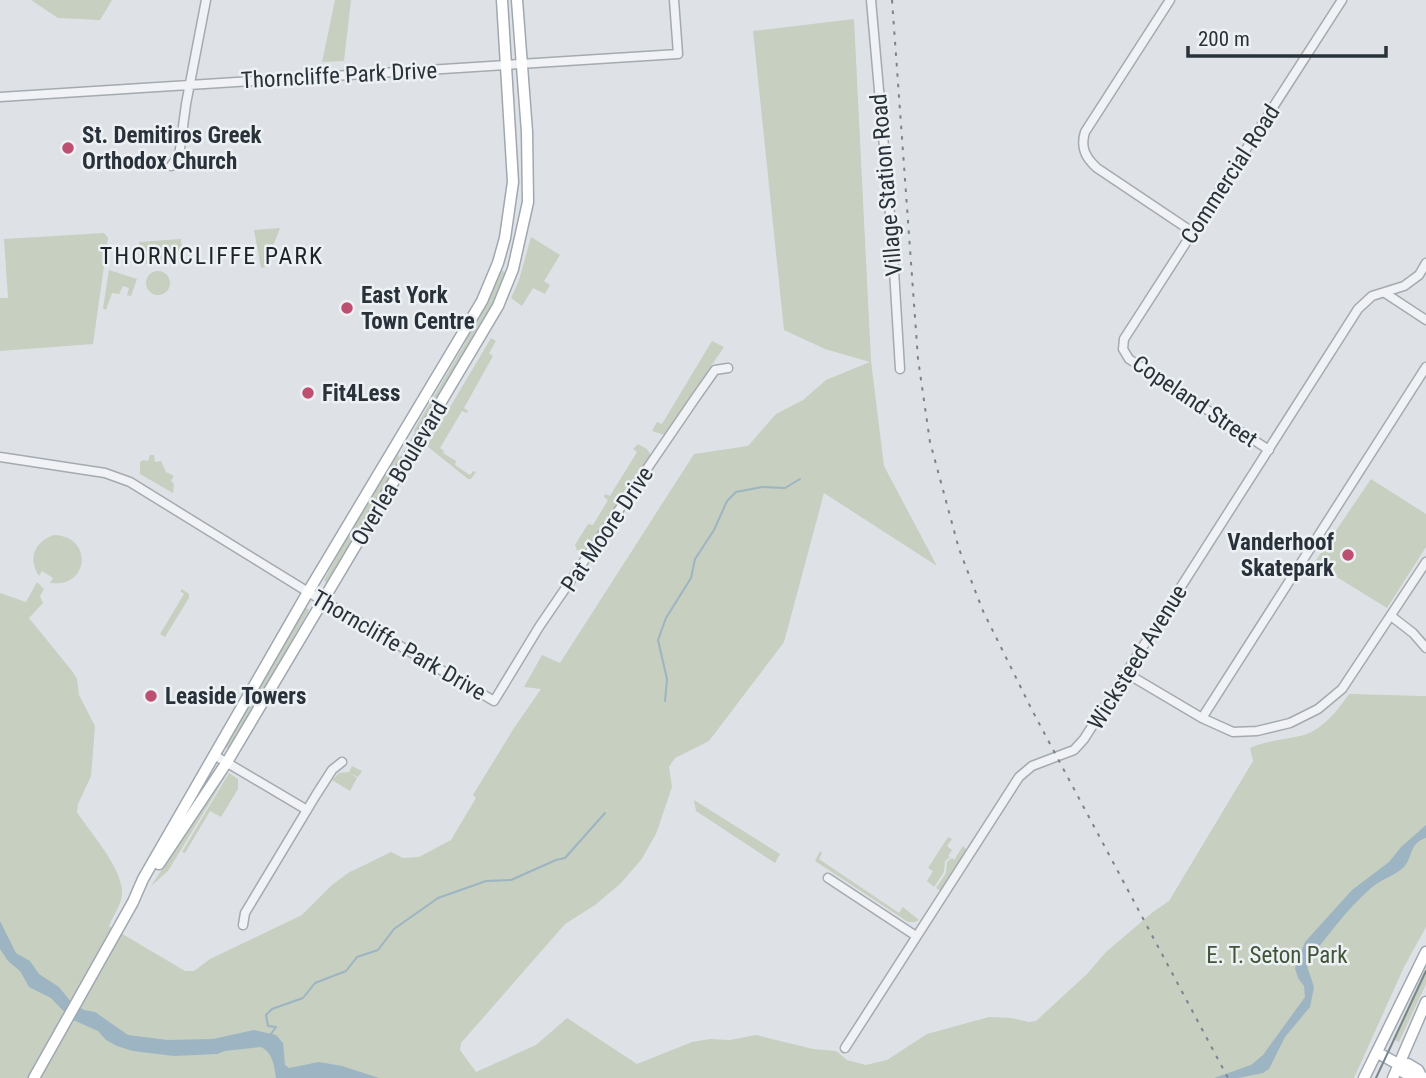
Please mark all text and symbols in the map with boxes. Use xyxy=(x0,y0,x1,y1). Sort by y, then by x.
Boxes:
scale bar xyxy=(1188,14,1386,58)
text: 200 m xyxy=(1198,27,1250,51)
street label: Thorncliffe Park Drive xyxy=(240,57,438,94)
street label: Village Station Road xyxy=(865,93,908,277)
street label: Commercial Road xyxy=(1175,100,1285,249)
place label: St. Demitiros Greek Orthodox Church xyxy=(82,122,262,175)
marker: St. Demitiros Greek Orthodox Church xyxy=(60,140,76,156)
district label: THORNCLIFFE PARK xyxy=(100,242,324,270)
place label: East York Town Centre xyxy=(361,282,475,335)
marker: East York Town Centre xyxy=(339,300,355,316)
street label: Copeland Street xyxy=(1127,350,1262,453)
place label: Fit4Less xyxy=(322,380,400,407)
marker: Fit4Less xyxy=(300,385,316,401)
street label: Overlea Boulevard xyxy=(346,396,453,550)
street label: Pat Moore Drive xyxy=(556,462,659,597)
place label: Vanderhoof Skatepark xyxy=(1227,529,1335,582)
marker: Vanderhoof Skatepark xyxy=(1340,547,1356,563)
street label: Wicksteed Avenue xyxy=(1082,580,1193,735)
street label: Thorncliffe Park Drive xyxy=(307,585,491,706)
place label: Leaside Towers xyxy=(165,683,306,710)
marker: Leaside Towers xyxy=(143,688,159,704)
park label: E. T. Seton Park xyxy=(1206,942,1348,969)

